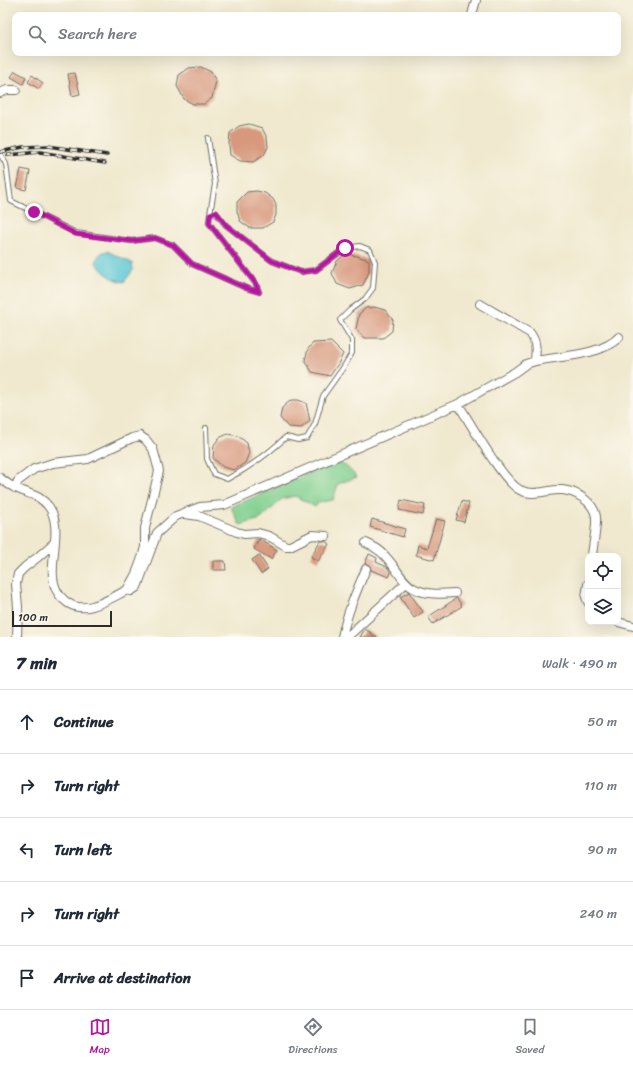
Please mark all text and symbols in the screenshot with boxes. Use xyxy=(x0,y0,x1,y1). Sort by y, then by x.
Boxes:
search box xyxy=(12,12,621,56)
text: Search here xyxy=(58,21,137,47)
icon: search xyxy=(26,23,48,45)
route end xyxy=(25,203,43,221)
route start xyxy=(336,239,354,257)
map controls xyxy=(585,553,621,625)
button: locate xyxy=(585,553,621,589)
button: layers xyxy=(585,589,621,625)
text: 100 m xyxy=(18,608,48,627)
scale bar xyxy=(12,609,112,628)
text: 7 min xyxy=(16,648,57,678)
text: Walk · 490 m xyxy=(542,652,617,675)
text: Continue xyxy=(54,709,114,735)
text: 50 m xyxy=(587,710,617,733)
icon: ahead xyxy=(16,711,38,733)
text: Turn right xyxy=(54,773,119,799)
text: 110 m xyxy=(584,774,617,797)
icon: right xyxy=(16,775,38,797)
text: Turn left xyxy=(54,837,112,863)
text: 90 m xyxy=(587,838,617,861)
icon: left xyxy=(16,839,38,861)
text: Turn right xyxy=(54,901,119,927)
text: 240 m xyxy=(580,902,617,925)
icon: right xyxy=(16,903,38,925)
text: Arrive at destination xyxy=(54,965,191,991)
icon: arrive xyxy=(16,967,38,989)
tab: Map xyxy=(89,1016,111,1059)
tab: Directions xyxy=(288,1016,338,1059)
tab: Saved xyxy=(515,1016,544,1059)

